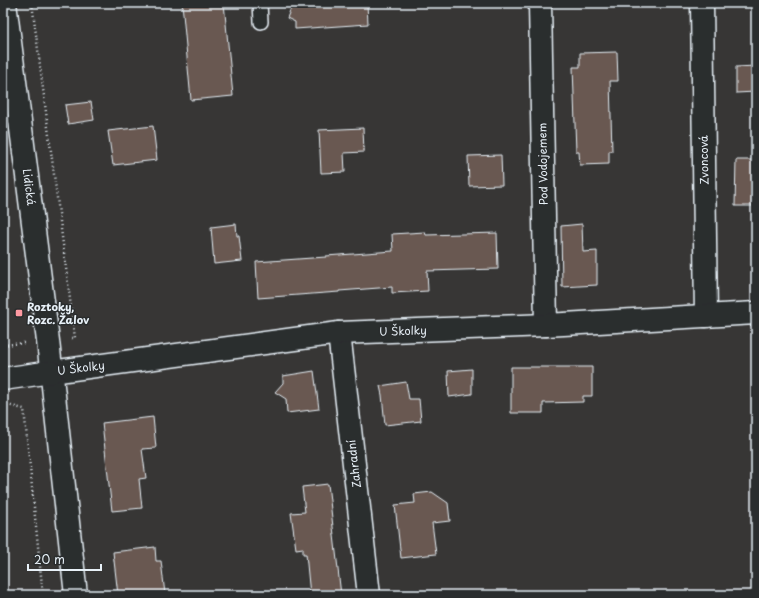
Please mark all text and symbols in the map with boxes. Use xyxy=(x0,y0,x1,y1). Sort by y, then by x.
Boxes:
street label: Pod Vodojemem xyxy=(533,123,552,205)
street label: Zvoncová xyxy=(695,135,712,185)
street label: Lidická xyxy=(19,168,40,206)
place label: Roztoky, Rozc. Žalov xyxy=(27,298,90,328)
marker: Roztoky, Rozc. Žalov xyxy=(14,308,24,318)
street label: U Školky xyxy=(379,321,427,340)
street label: U Školky xyxy=(56,356,106,379)
street label: Zahradní xyxy=(342,439,365,489)
scale bar xyxy=(28,546,101,572)
text: 20 m xyxy=(34,550,65,568)

